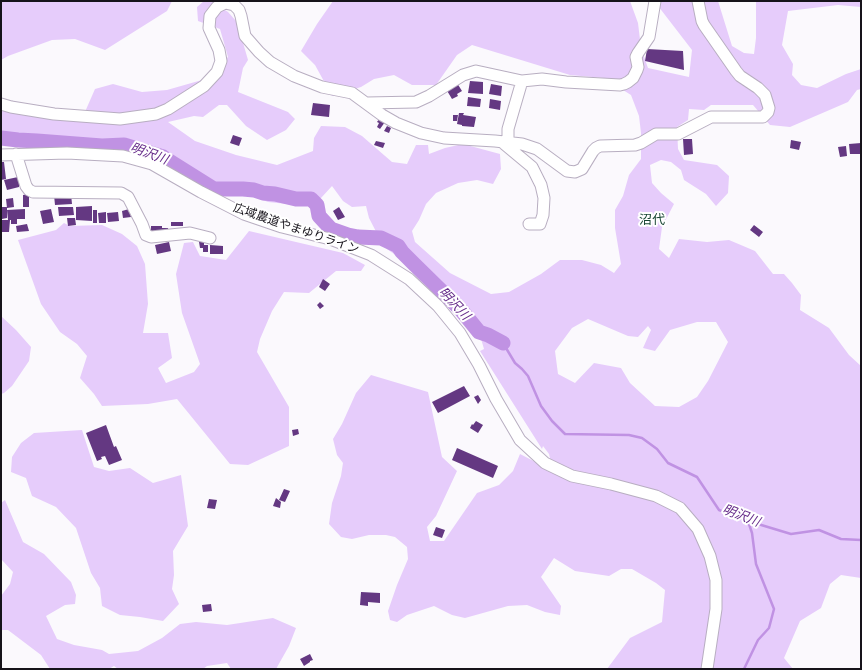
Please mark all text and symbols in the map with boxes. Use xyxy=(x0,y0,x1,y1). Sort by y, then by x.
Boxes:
water label: 明沢川 xyxy=(128,140,170,168)
street label: 広域農道やまゆりライン xyxy=(231,201,361,257)
district label: 沼代 xyxy=(639,212,665,228)
water label: 明沢川 xyxy=(435,284,473,324)
water label: 明沢川 xyxy=(720,502,762,530)

